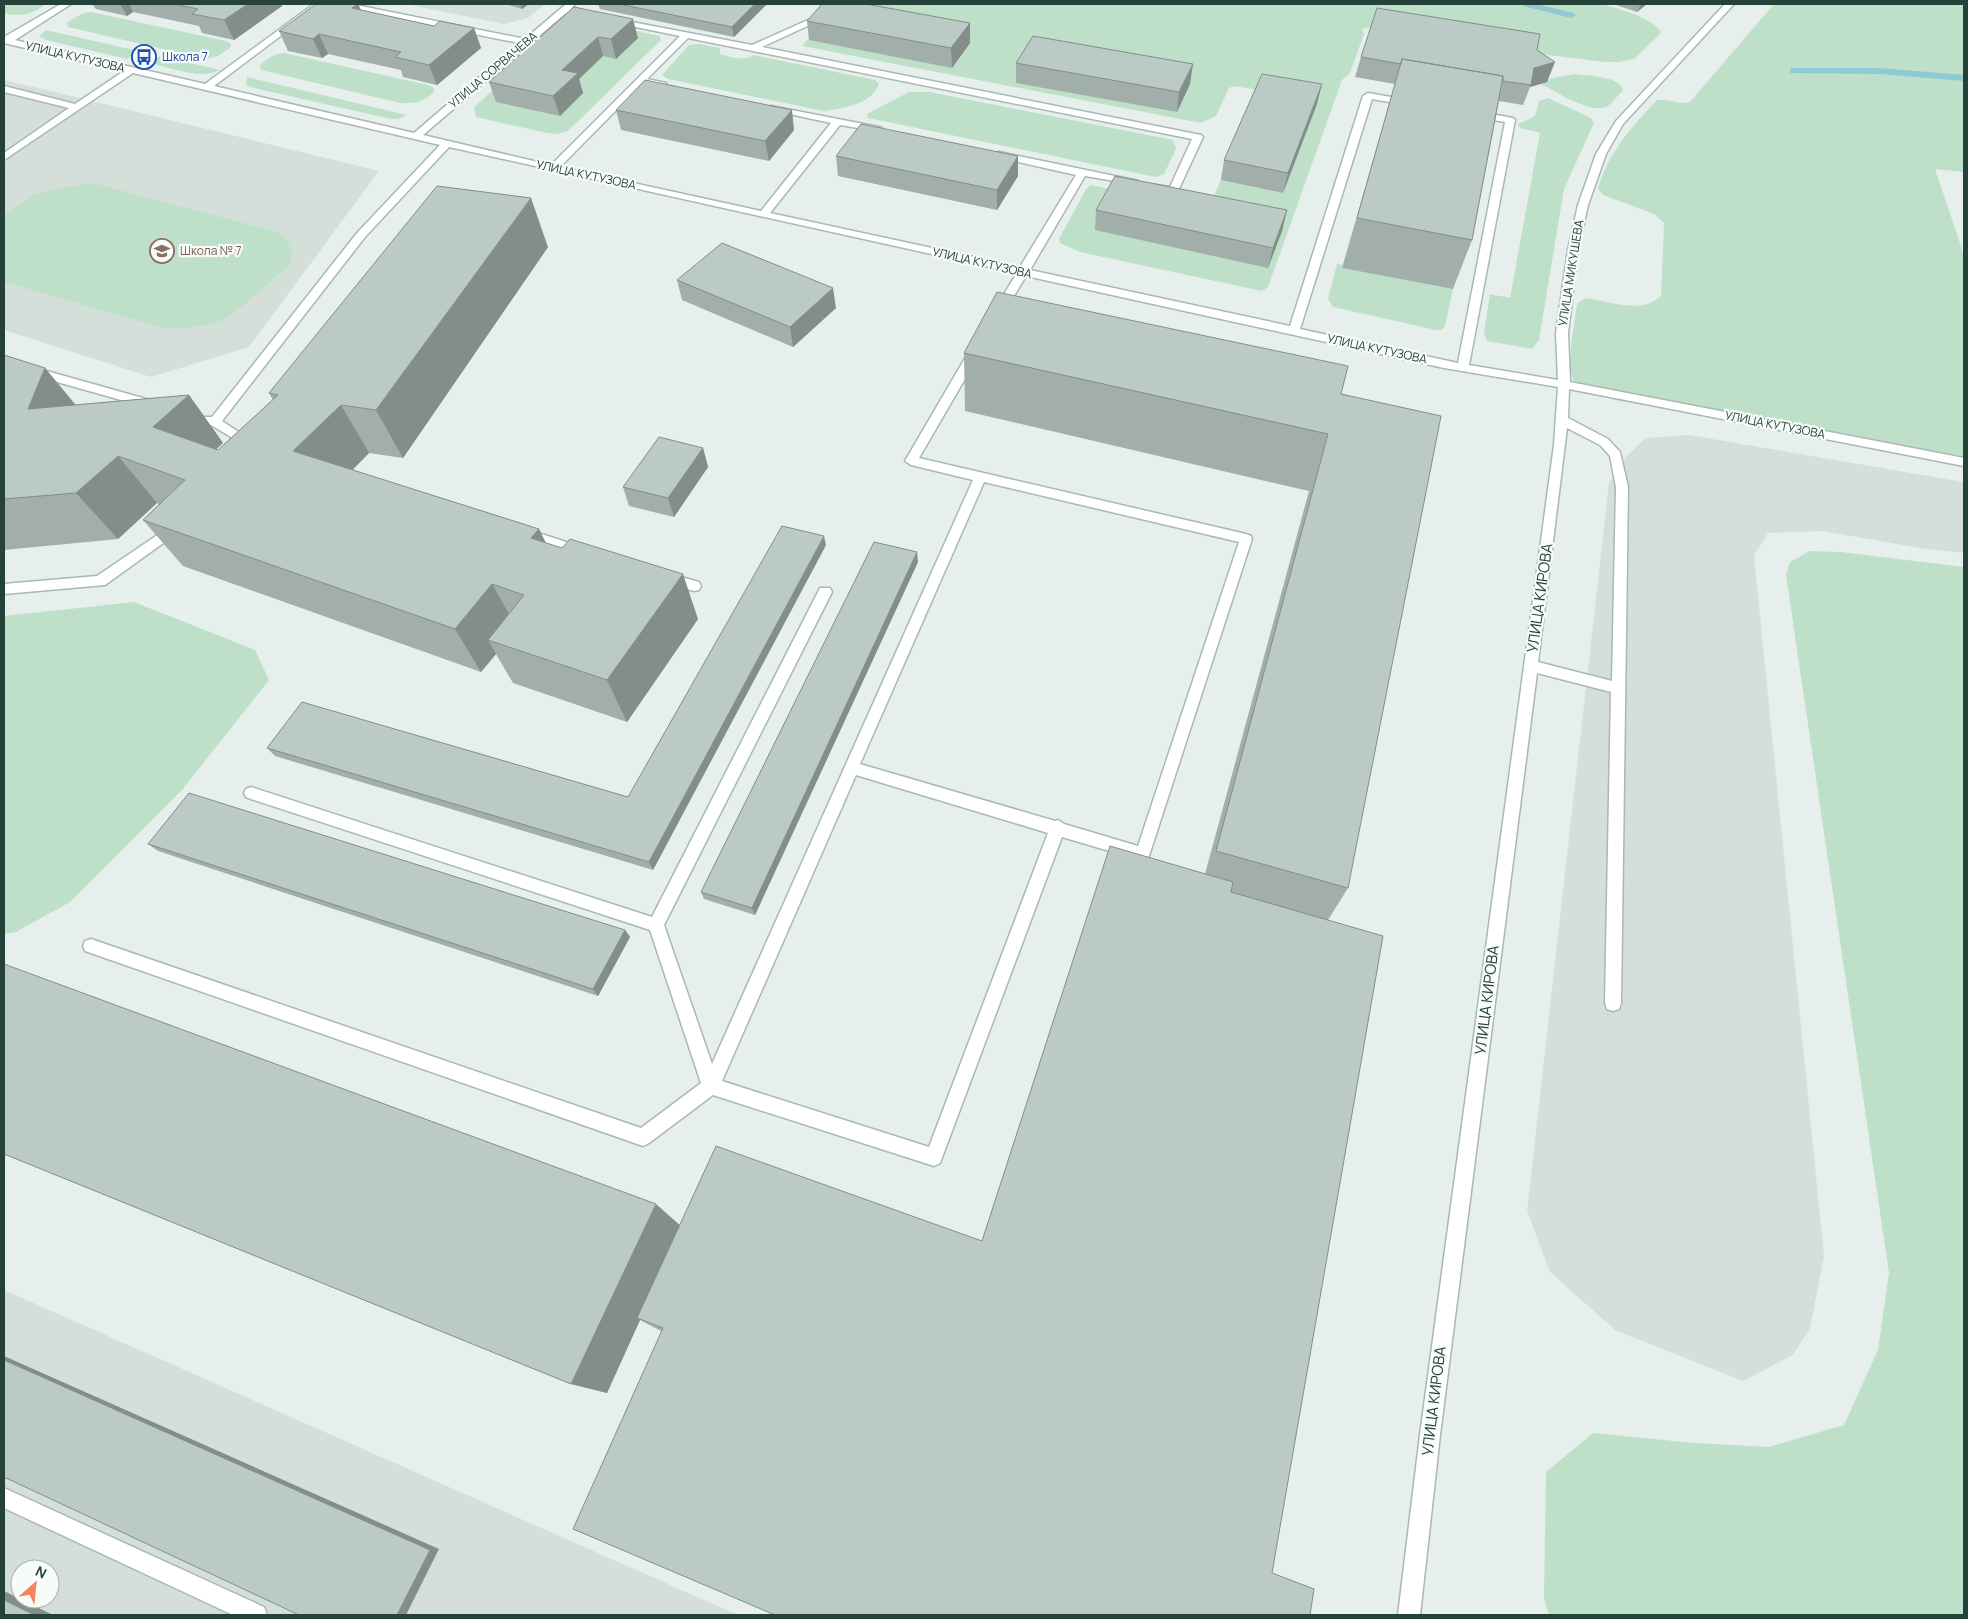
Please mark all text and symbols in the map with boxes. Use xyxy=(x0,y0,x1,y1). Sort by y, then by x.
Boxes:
street label: УЛИЦА СОРВАЧЕВА xyxy=(445,27,541,112)
street label: УЛИЦА КУТУЗОВА xyxy=(24,37,127,76)
bus stop icon: Школа 7 xyxy=(131,44,157,70)
place label: Школа 7 xyxy=(162,48,208,65)
street label: УЛИЦА КУТУЗОВА xyxy=(535,156,638,193)
street label: УЛИЦА МИКУШЕВА xyxy=(1554,218,1587,327)
school or university icon: Школа № 7 xyxy=(149,238,175,264)
place label: Школа № 7 xyxy=(180,242,241,259)
street label: УЛИЦА КУТУЗОВА xyxy=(931,243,1034,282)
street label: УЛИЦА КУТУЗОВА xyxy=(1326,330,1429,367)
street label: УЛИЦА КУТУЗОВА xyxy=(1724,406,1827,443)
street label: УЛИЦА КИРОВА xyxy=(1521,541,1558,654)
street label: УЛИЦА КИРОВА xyxy=(1469,944,1504,1056)
street label: УЛИЦА КИРОВА xyxy=(1416,1345,1451,1457)
north arrow xyxy=(10,1559,60,1609)
text: N xyxy=(32,1561,50,1583)

